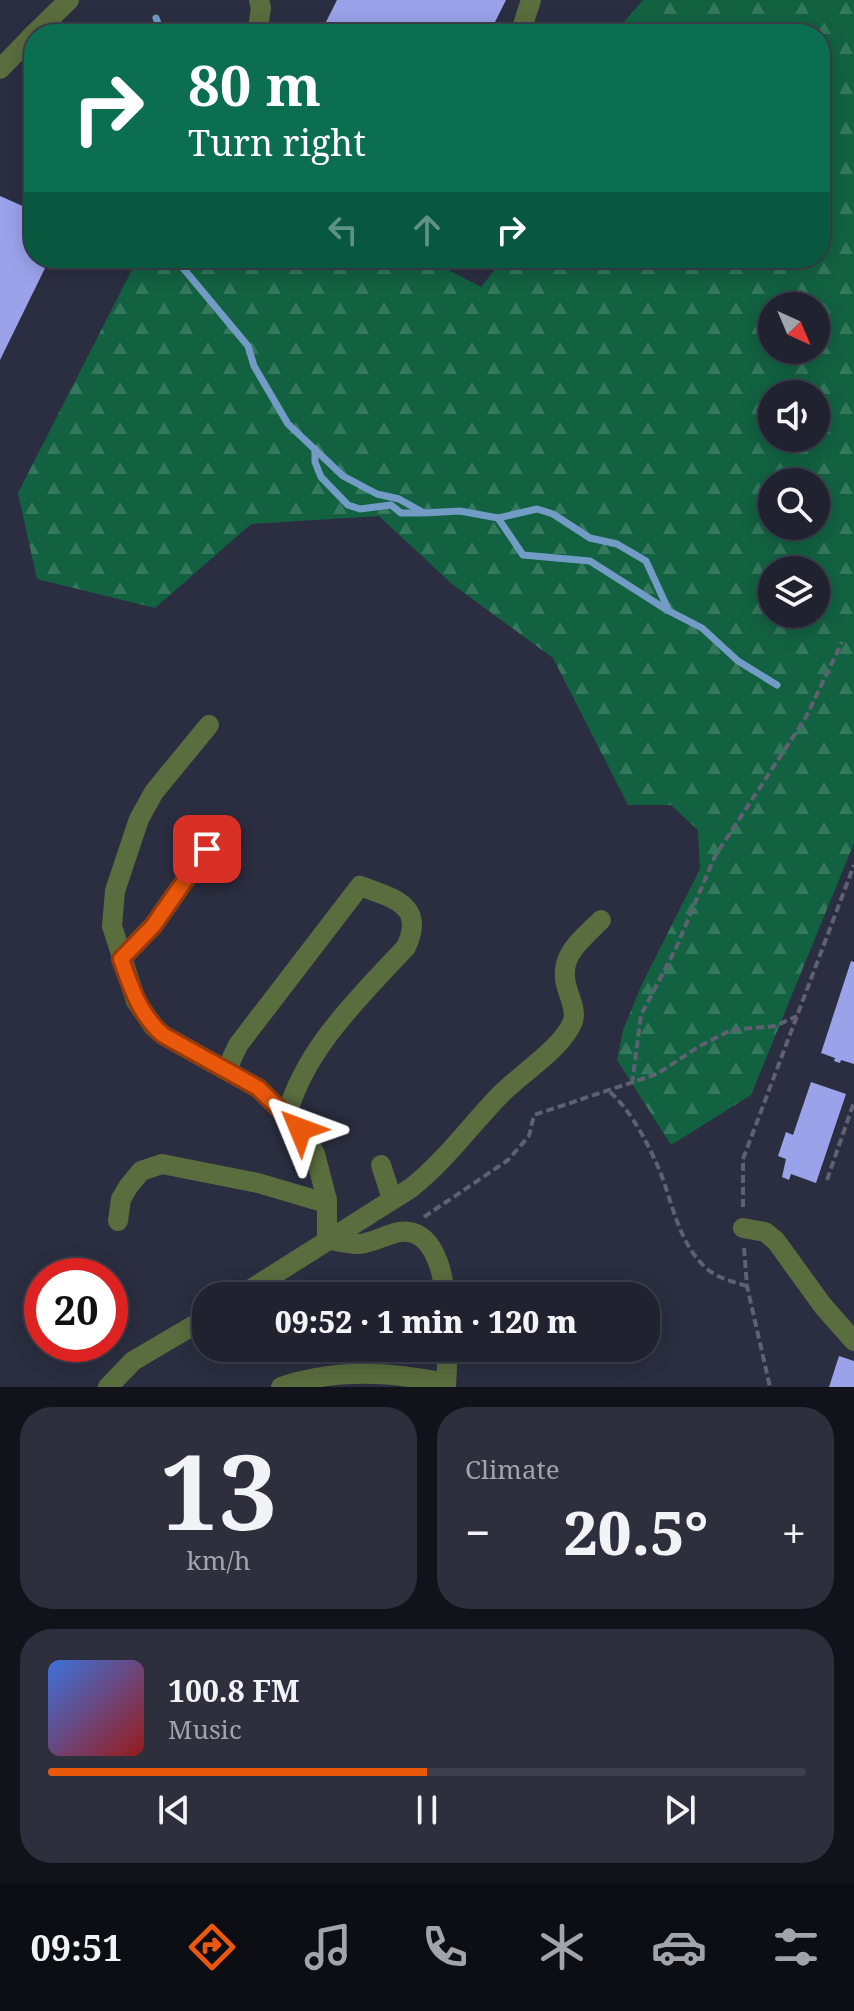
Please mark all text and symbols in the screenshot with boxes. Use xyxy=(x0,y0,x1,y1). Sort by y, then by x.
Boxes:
text: 80 m xyxy=(188,46,321,122)
icon: right xyxy=(56,56,160,160)
text: Turn right xyxy=(188,118,366,167)
icon: left xyxy=(321,208,365,252)
icon: ahead xyxy=(405,208,449,252)
icon: right xyxy=(489,208,533,252)
north arrow xyxy=(758,292,830,364)
map controls xyxy=(758,292,830,628)
button: sound xyxy=(758,380,830,452)
button: search xyxy=(758,468,830,540)
button: layers xyxy=(758,556,830,628)
pin xyxy=(173,815,241,883)
icon: arrive xyxy=(185,827,229,871)
position arrow xyxy=(258,1087,342,1171)
speed limit sign: 20 xyxy=(24,1258,128,1362)
text: 09:52 · 1 min · 120 m xyxy=(275,1301,577,1342)
text: 13 xyxy=(160,1419,277,1560)
text: Climate xyxy=(465,1451,560,1487)
text: 20.5° xyxy=(564,1491,708,1573)
text: − xyxy=(465,1502,490,1562)
text: + xyxy=(781,1502,806,1562)
text: km/h xyxy=(187,1542,250,1578)
text: 100.8 FM xyxy=(168,1670,300,1711)
text: Music xyxy=(168,1711,242,1747)
icon: previous xyxy=(152,1788,196,1832)
icon: pause xyxy=(405,1788,449,1832)
icon: next xyxy=(658,1788,702,1832)
icon: directions xyxy=(184,1919,240,1975)
icon: music xyxy=(300,1919,356,1975)
icon: phone xyxy=(417,1919,473,1975)
icon: climate xyxy=(534,1919,590,1975)
icon: car xyxy=(651,1919,707,1975)
icon: filters xyxy=(768,1919,824,1975)
text: 09:51 xyxy=(30,1923,123,1972)

